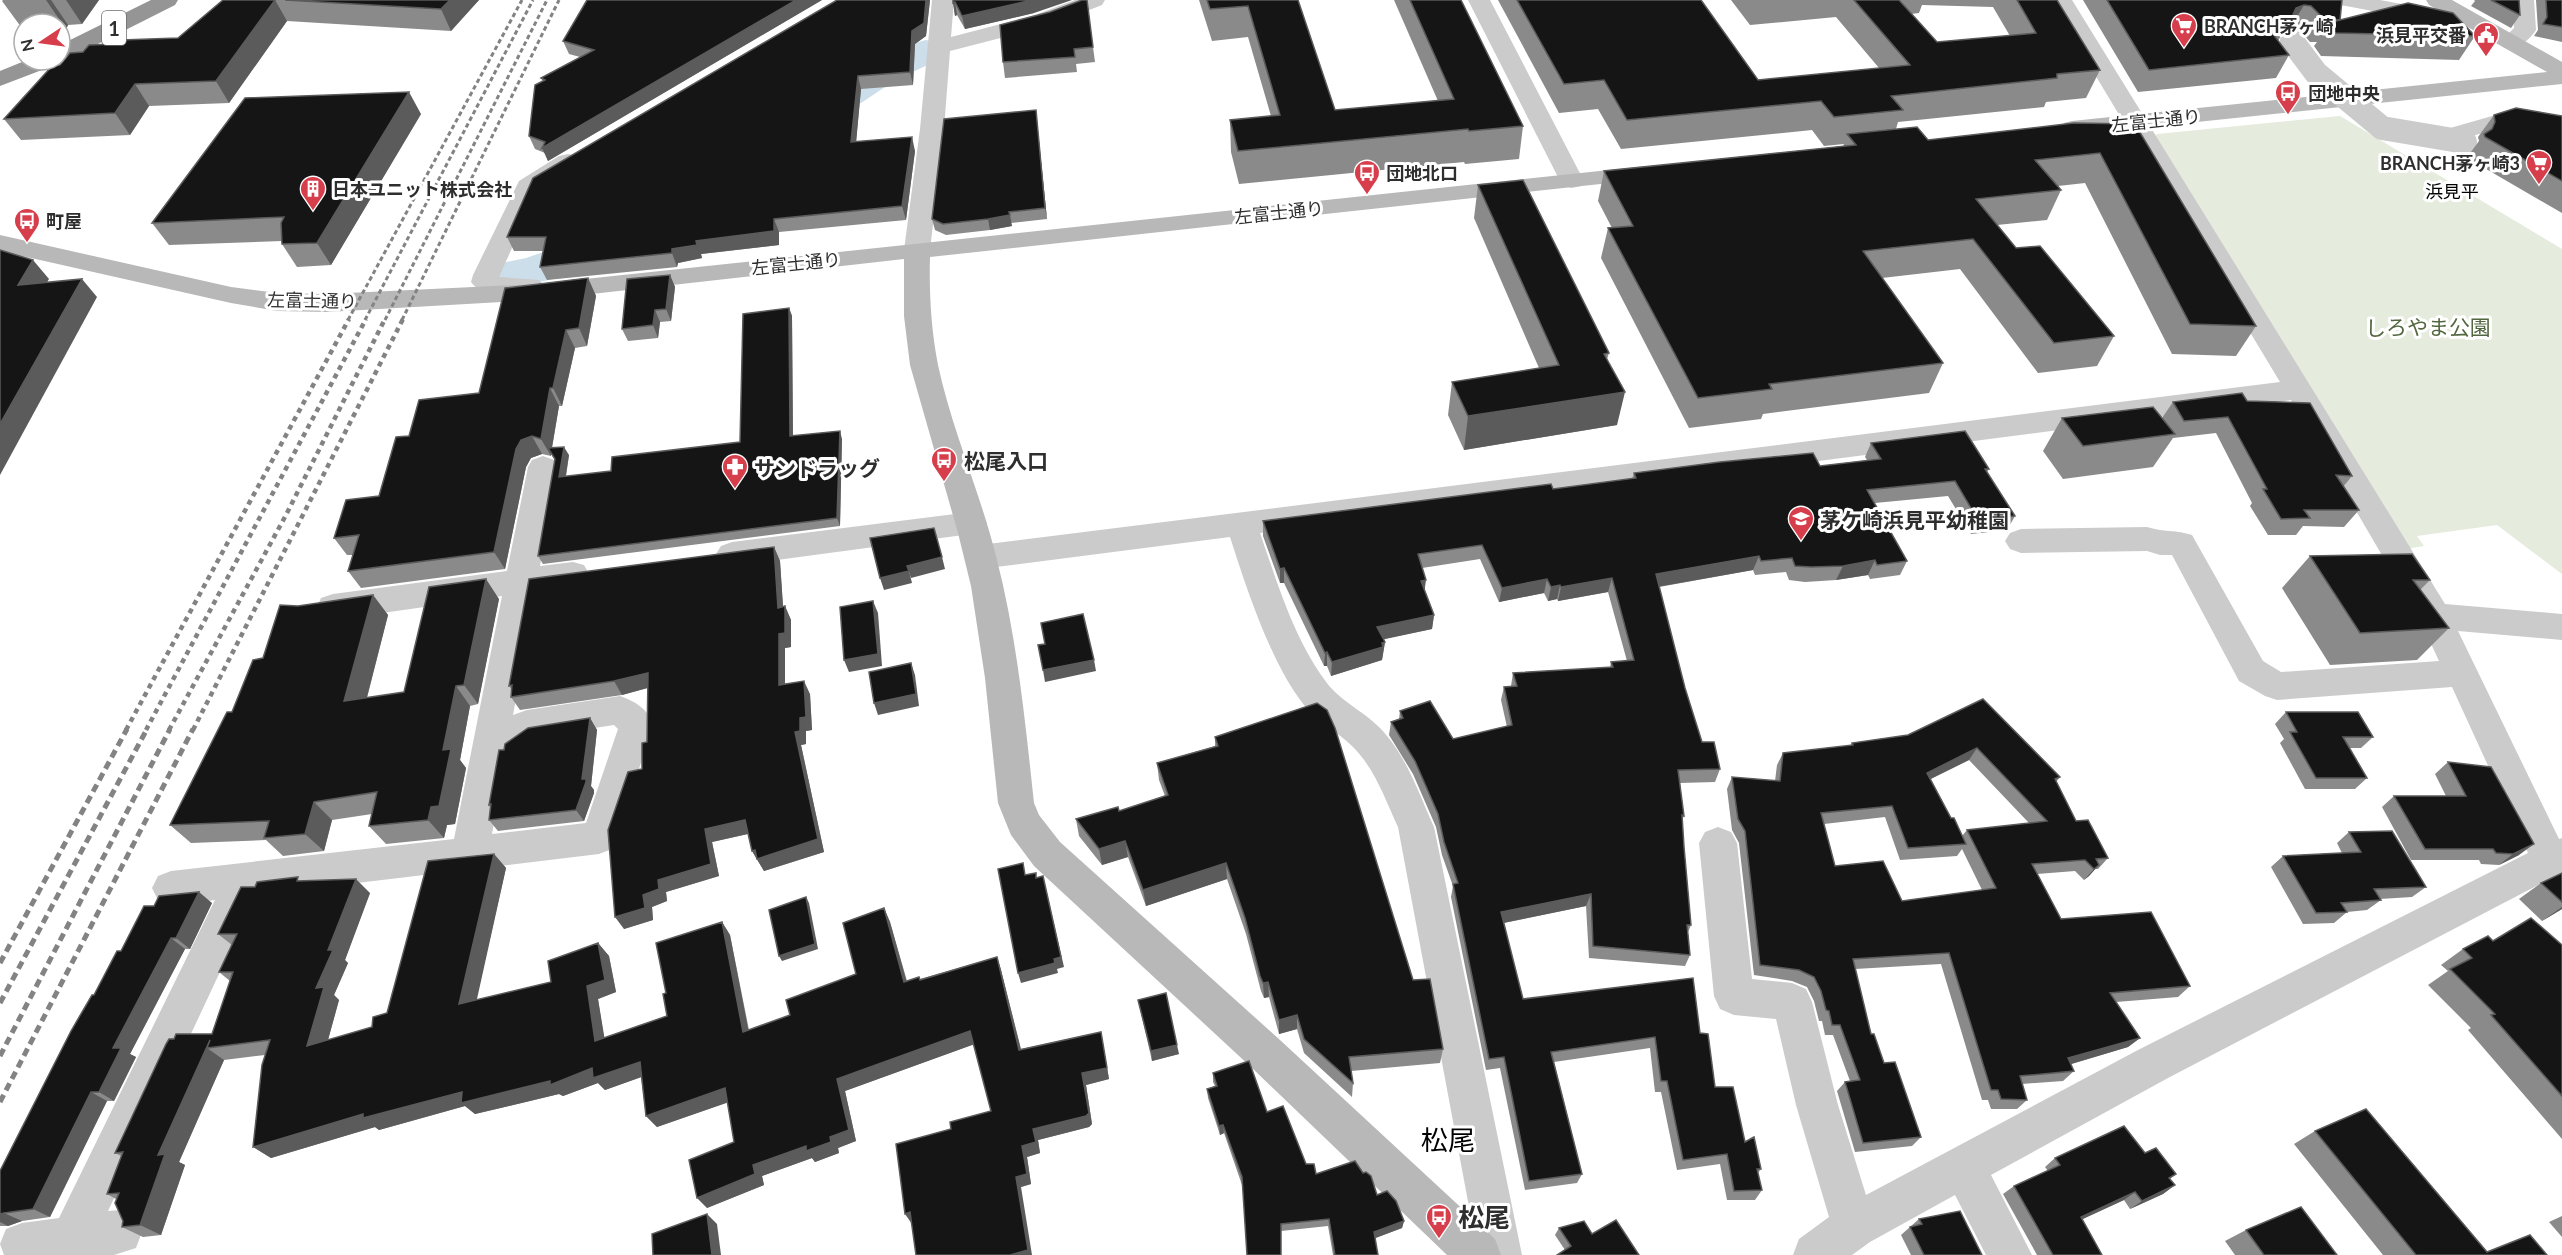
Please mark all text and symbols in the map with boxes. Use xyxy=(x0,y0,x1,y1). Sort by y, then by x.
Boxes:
road number: 1 xyxy=(102,11,126,45)
supermarket icon: BRANCH茅ヶ崎 xyxy=(2169,11,2199,49)
north arrow xyxy=(12,12,72,72)
place label: BRANCH茅ヶ崎 xyxy=(2204,15,2334,37)
public building icon: 浜見平交番 xyxy=(2471,20,2501,58)
place label: 浜見平交番 xyxy=(2376,24,2466,46)
text: N xyxy=(16,37,38,54)
bus stop icon: 団地中央 xyxy=(2273,78,2303,116)
place label: 団地中央 xyxy=(2308,82,2380,104)
street label: 左富士通り xyxy=(2110,104,2202,136)
supermarket icon: BRANCH茅ヶ崎3 xyxy=(2524,148,2554,186)
place label: BRANCH茅ヶ崎3 xyxy=(2380,152,2520,174)
bus stop icon: 団地北口 xyxy=(1352,158,1382,196)
place label: 団地北口 xyxy=(1386,162,1458,184)
building icon: 日本ユニット株式会社 xyxy=(298,174,328,212)
place label: 日本ユニット株式会社 xyxy=(332,178,512,200)
district label: 浜見平 xyxy=(2425,180,2479,202)
street label: 左富士通り xyxy=(1233,196,1325,228)
bus stop icon: 町屋 xyxy=(12,206,42,244)
place label: 町屋 xyxy=(46,210,82,232)
street label: 左富士通り xyxy=(750,247,842,279)
street label: 左富士通り xyxy=(267,288,357,312)
park label: しろやま公園 xyxy=(2365,314,2491,339)
bus stop icon: 松尾入口 xyxy=(929,445,959,483)
place label: 松尾入口 xyxy=(964,448,1048,473)
pharmacy icon: サンドラッグ xyxy=(720,452,750,490)
place label: サンドラッグ xyxy=(754,455,880,480)
school or university icon: 茅ケ崎浜見平幼稚園 xyxy=(1786,504,1816,542)
place label: 茅ケ崎浜見平幼稚園 xyxy=(1820,507,2009,532)
district label: 松尾 xyxy=(1421,1123,1475,1156)
place label: 松尾 xyxy=(1458,1201,1510,1233)
bus stop icon: 松尾 xyxy=(1424,1202,1454,1240)

